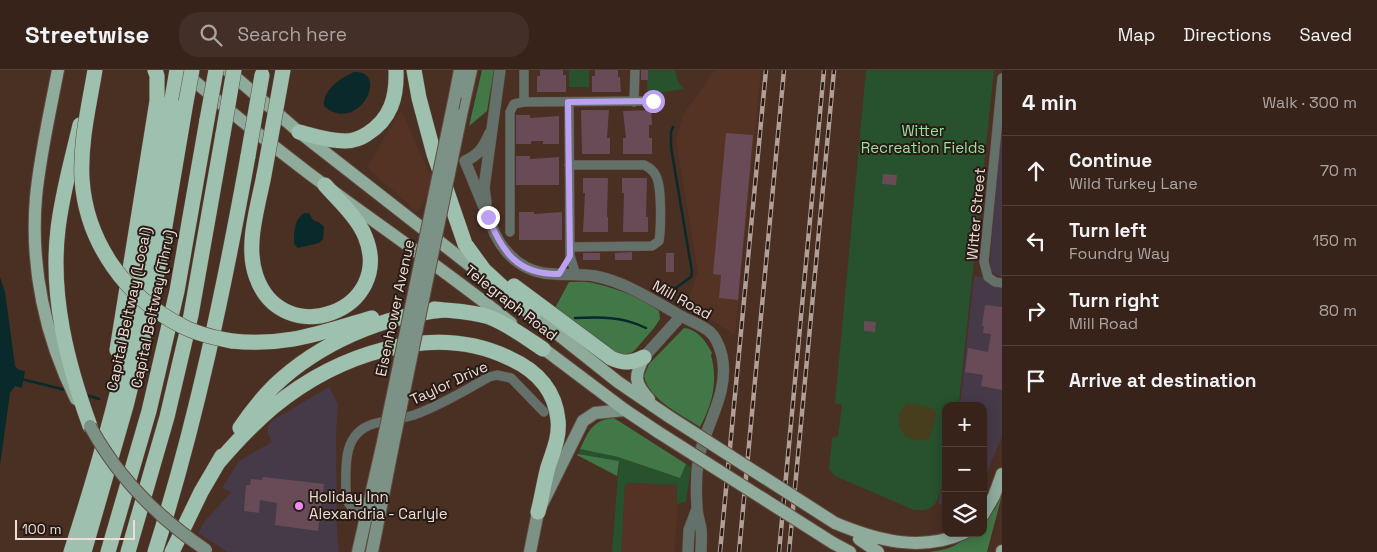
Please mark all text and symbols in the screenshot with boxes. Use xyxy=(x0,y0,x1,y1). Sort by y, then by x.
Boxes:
search box xyxy=(179,12,529,57)
text: Streetwise xyxy=(25,19,149,50)
icon: search xyxy=(197,21,225,49)
text: Search here xyxy=(237,22,347,47)
text: Map xyxy=(1118,23,1155,46)
text: Directions xyxy=(1183,23,1272,46)
text: Saved xyxy=(1300,23,1352,46)
text: 4 min xyxy=(1022,89,1077,116)
route start xyxy=(642,90,665,113)
text: Walk · 300 m xyxy=(1262,92,1357,113)
park label: Witter Recreation Fields xyxy=(861,121,985,157)
text: Continue xyxy=(1069,148,1152,173)
icon: ahead xyxy=(1022,157,1050,185)
text: 70 m xyxy=(1320,160,1357,181)
street label: Witter Street xyxy=(962,167,989,261)
text: Wild Turkey Lane xyxy=(1069,173,1198,194)
route end xyxy=(477,206,500,229)
text: Turn left xyxy=(1069,218,1147,243)
street label: Capital Beltway (Local) xyxy=(102,225,156,393)
icon: left xyxy=(1022,227,1050,255)
street label: Capital Beltway (Thru) xyxy=(126,228,180,390)
text: 150 m xyxy=(1313,230,1357,251)
street label: Eisenhower Avenue xyxy=(371,238,418,378)
text: Foundry Way xyxy=(1069,243,1170,264)
street label: Telegraph Road xyxy=(461,261,561,345)
street label: Mill Road xyxy=(649,276,715,324)
text: Turn right xyxy=(1069,288,1159,313)
icon: right xyxy=(1022,297,1050,325)
text: 80 m xyxy=(1319,300,1357,321)
text: Mill Road xyxy=(1069,313,1138,334)
street label: Taylor Drive xyxy=(407,356,491,409)
icon: arrive xyxy=(1022,367,1050,395)
text: Arrive at destination xyxy=(1069,368,1257,393)
map controls xyxy=(942,402,987,537)
button: + xyxy=(942,402,987,447)
button: − xyxy=(942,447,987,492)
place label: Holiday Inn Alexandria - Carlyle xyxy=(309,487,448,523)
button: layers xyxy=(942,492,987,537)
marker: Holiday Inn Alexandria - Carlyle xyxy=(293,500,305,512)
scale bar xyxy=(15,517,135,540)
text: 100 m xyxy=(22,520,61,538)

